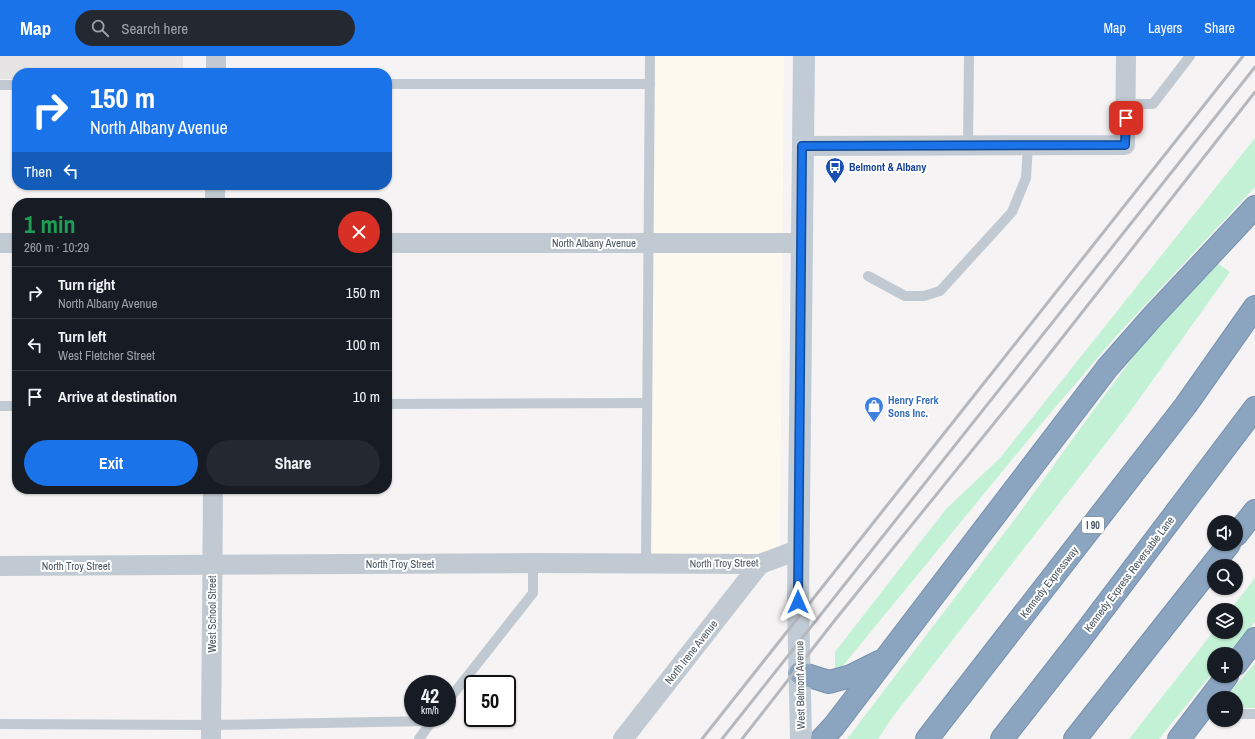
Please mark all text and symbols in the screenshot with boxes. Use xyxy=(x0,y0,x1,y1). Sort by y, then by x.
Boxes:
search box xyxy=(75,10,355,46)
text: Map xyxy=(20,15,51,41)
icon: search xyxy=(89,17,111,39)
text: Search here xyxy=(121,18,188,39)
text: Map xyxy=(1104,19,1126,37)
text: Layers xyxy=(1148,19,1182,37)
text: Share xyxy=(1204,19,1235,37)
text: 150 m xyxy=(90,79,155,117)
icon: right xyxy=(24,84,76,136)
pin xyxy=(1109,101,1143,135)
icon: arrive xyxy=(1115,107,1137,129)
text: North Albany Avenue xyxy=(90,115,228,140)
bus stop icon: Belmont & Albany xyxy=(824,156,846,184)
icon: left xyxy=(60,160,82,182)
place label: Belmont & Albany xyxy=(849,160,926,174)
text: Then xyxy=(24,161,52,182)
text: 1 min xyxy=(24,208,75,240)
button: close xyxy=(338,211,380,253)
street label: North Albany Avenue xyxy=(552,236,636,250)
text: 260 m · 10:29 xyxy=(24,239,89,256)
text: Turn right xyxy=(58,274,115,295)
icon: right xyxy=(24,282,46,304)
text: 150 m xyxy=(346,282,380,303)
text: North Albany Avenue xyxy=(58,295,157,312)
text: Turn left xyxy=(58,326,106,347)
icon: left xyxy=(24,334,46,356)
text: 100 m xyxy=(346,334,380,355)
text: West Fletcher Street xyxy=(58,347,155,364)
icon: arrive xyxy=(24,386,46,408)
text: Arrive at destination xyxy=(58,386,177,407)
text: 10 m xyxy=(353,386,380,407)
place label: Henry Frerk Sons Inc. xyxy=(888,393,940,420)
shop icon: Henry Frerk Sons Inc. xyxy=(863,395,885,423)
button: Exit xyxy=(24,440,198,486)
button: Share xyxy=(206,440,380,486)
street label: Kennedy Express Reversable Lane xyxy=(1081,513,1177,635)
map controls xyxy=(1207,515,1243,727)
button: sound xyxy=(1207,515,1243,551)
road number: I 90 xyxy=(1082,517,1104,533)
street label: Kennedy Expressway xyxy=(1017,543,1082,620)
street label: North Troy Street xyxy=(690,555,759,571)
street label: North Troy Street xyxy=(366,557,435,571)
street label: North Troy Street xyxy=(42,559,111,573)
button: search xyxy=(1207,559,1243,595)
street label: West School Street xyxy=(205,575,219,653)
position arrow xyxy=(777,581,819,623)
button: layers xyxy=(1207,603,1243,639)
street label: North Irene Avenue xyxy=(662,617,720,687)
street label: West Belmont Avenue xyxy=(792,641,808,729)
button: + xyxy=(1207,647,1243,683)
speed limit sign: 50 xyxy=(464,675,516,727)
text: 42 xyxy=(421,682,439,709)
button: − xyxy=(1207,691,1243,727)
text: km/h xyxy=(421,704,439,717)

